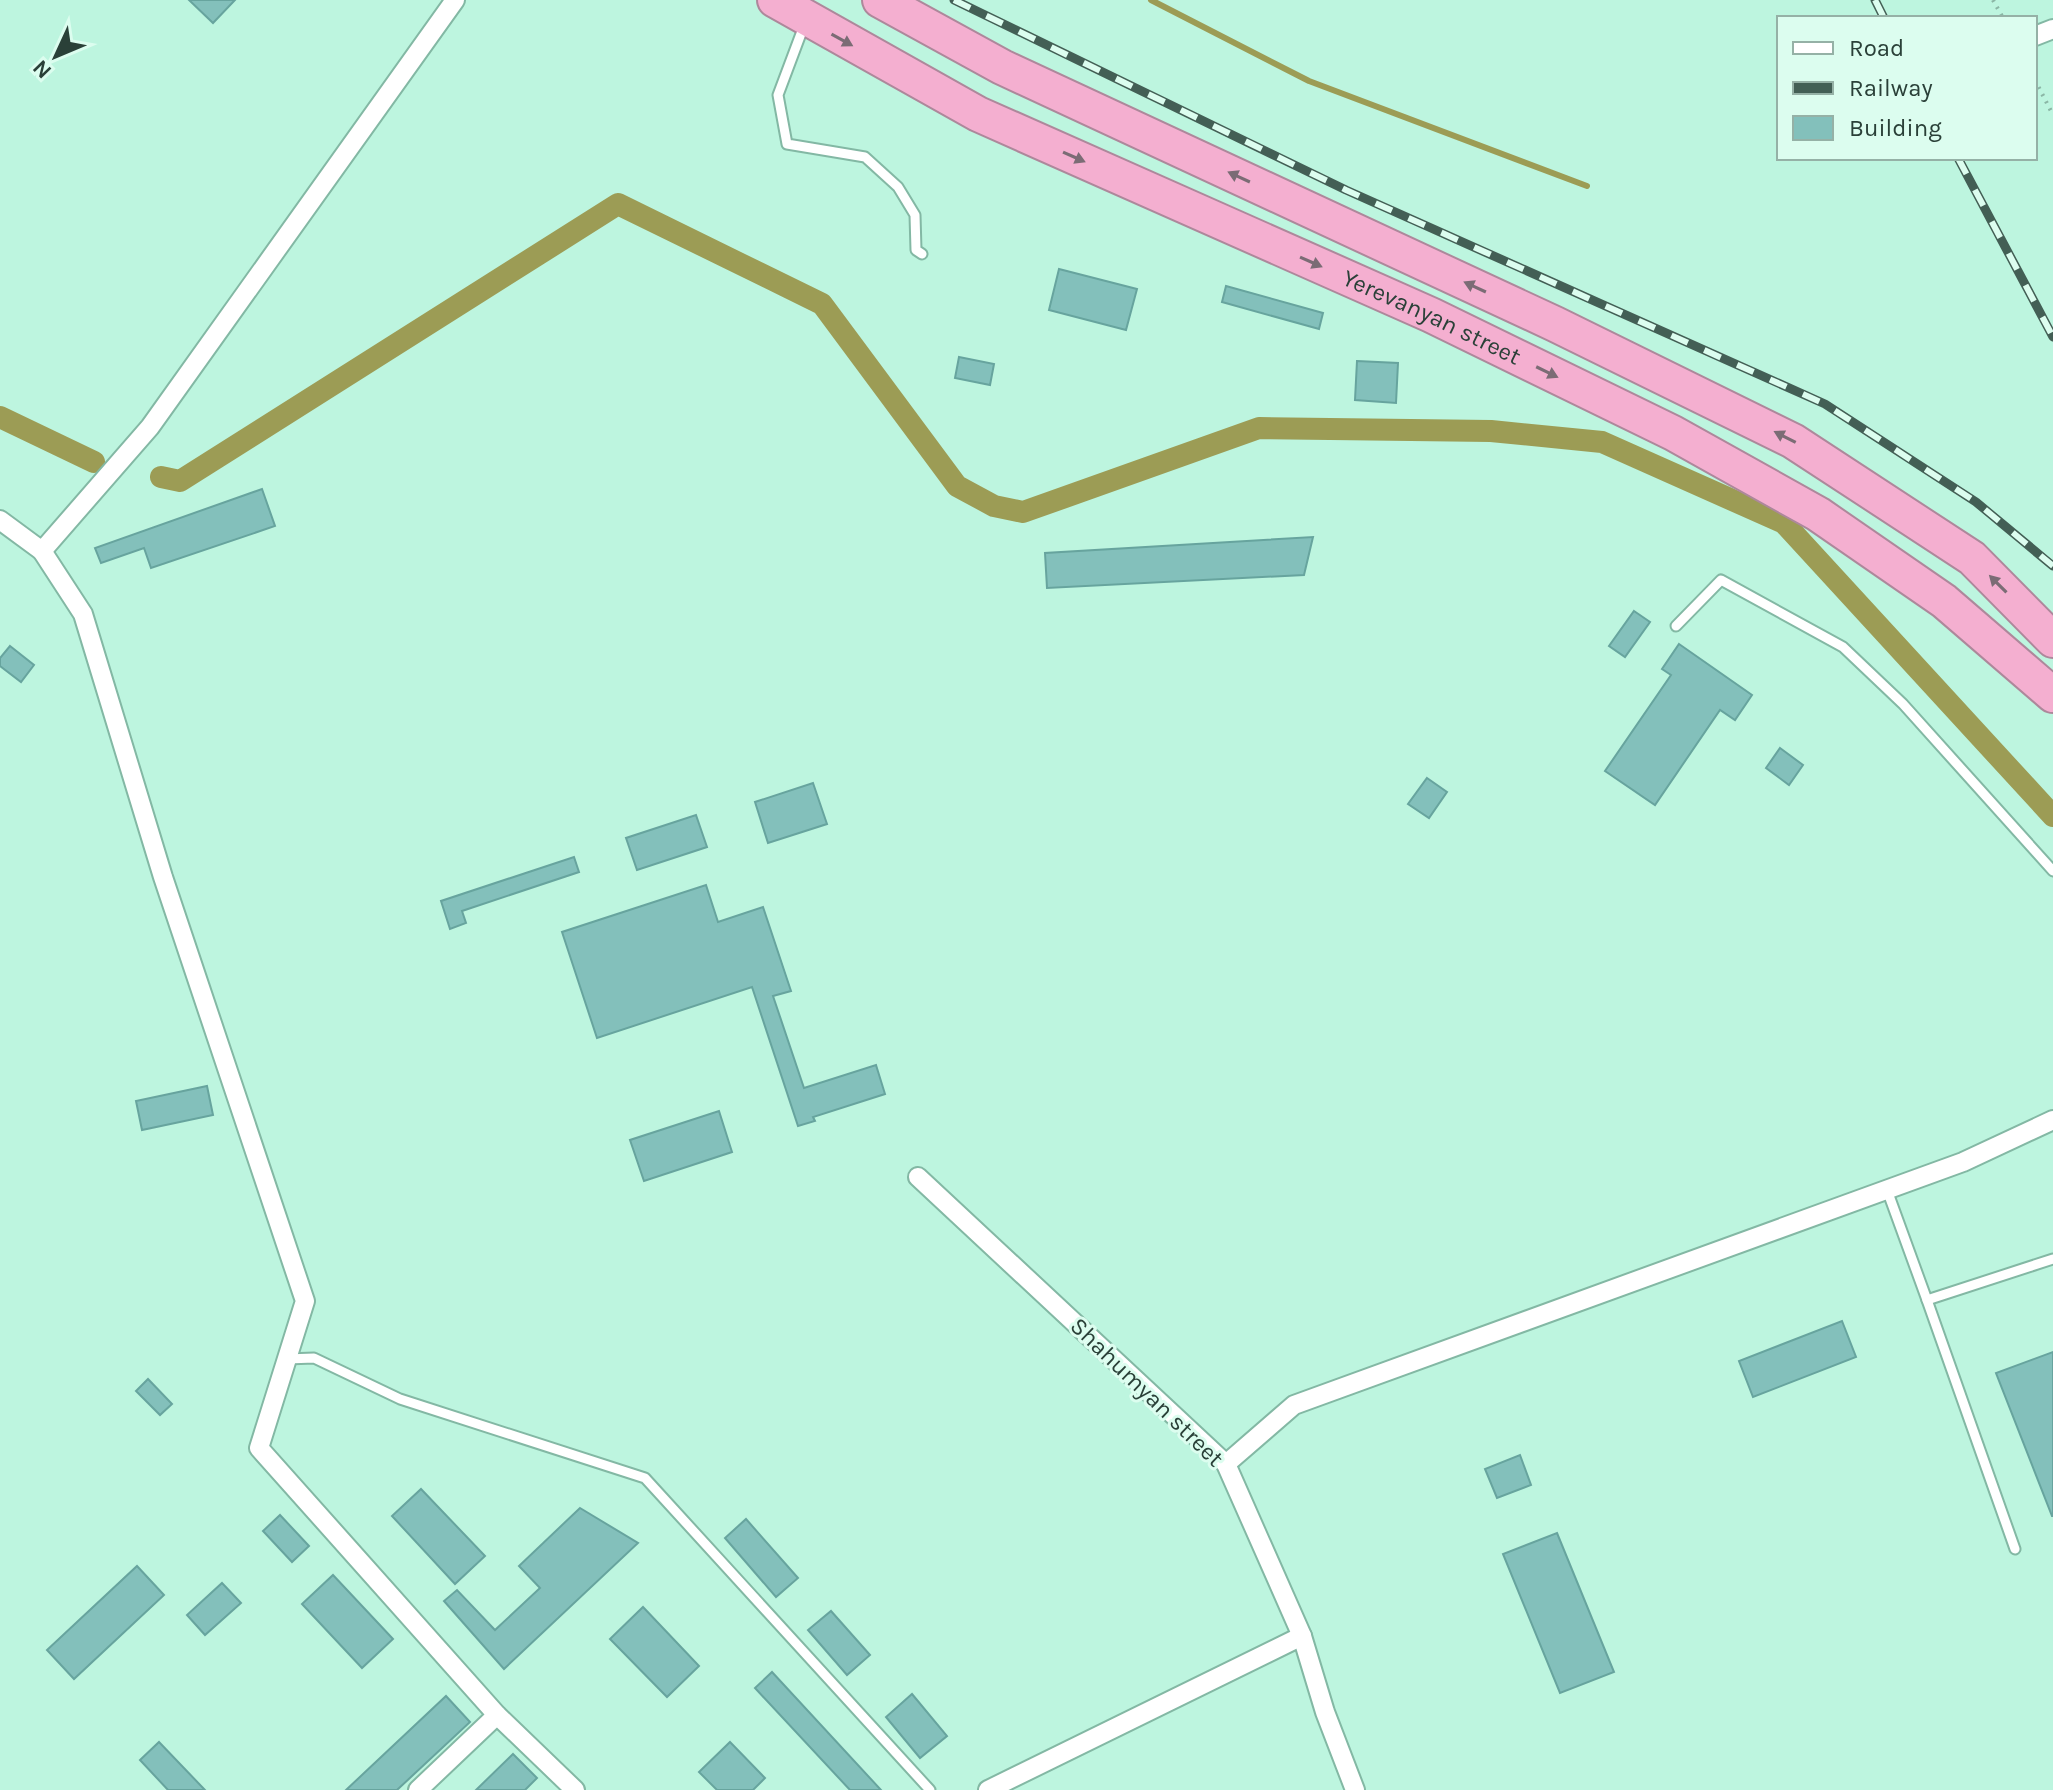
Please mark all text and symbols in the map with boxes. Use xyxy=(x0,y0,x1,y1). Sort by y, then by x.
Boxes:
north arrow xyxy=(16,16,96,96)
legend xyxy=(1777,16,2037,160)
one-way arrow xyxy=(831,32,853,46)
text: Road xyxy=(1849,34,1904,62)
text: N xyxy=(27,54,57,84)
text: Railway xyxy=(1849,74,1933,102)
text: Building xyxy=(1849,114,1942,142)
one-way arrow xyxy=(1062,150,1086,163)
one-way arrow xyxy=(1228,170,1251,184)
one-way arrow xyxy=(1300,256,1323,269)
street label: Yerevanyan street xyxy=(1338,264,1525,371)
one-way arrow xyxy=(1464,280,1487,294)
one-way arrow xyxy=(1536,365,1559,379)
one-way arrow xyxy=(1773,430,1796,444)
one-way arrow xyxy=(1989,576,2008,594)
street label: Shahumyan street xyxy=(1065,1312,1229,1472)

